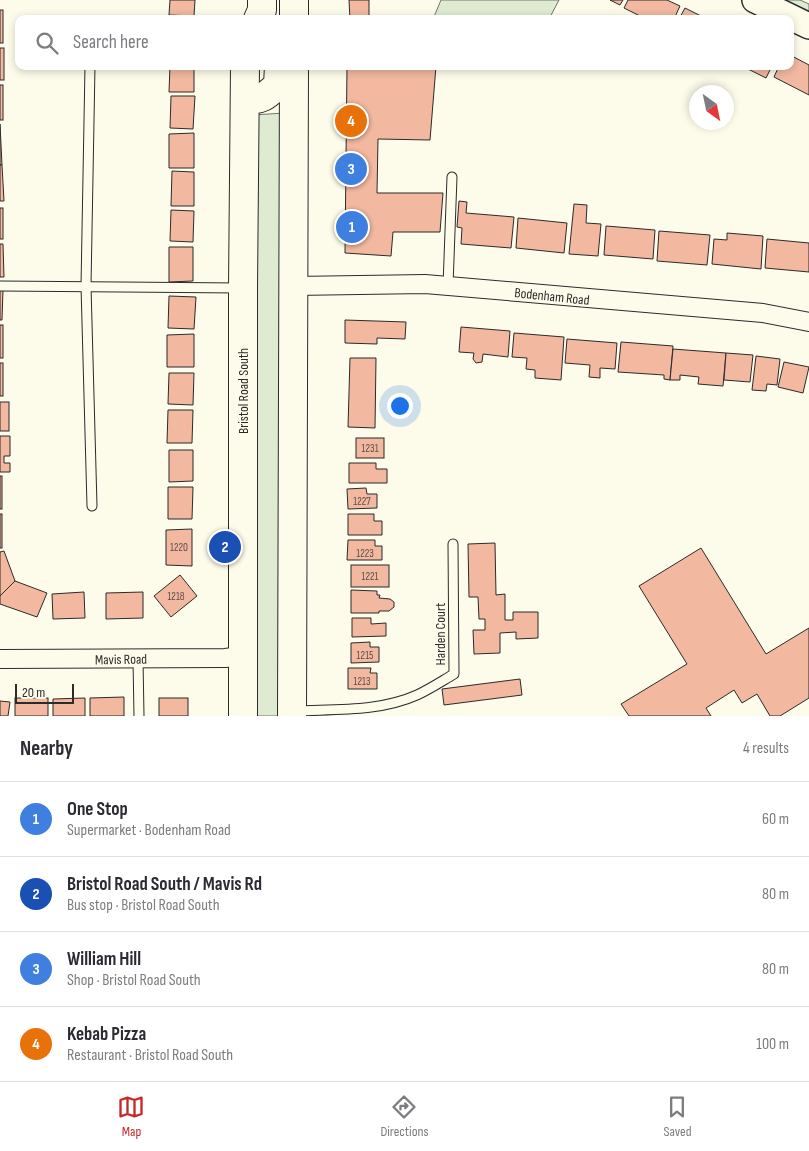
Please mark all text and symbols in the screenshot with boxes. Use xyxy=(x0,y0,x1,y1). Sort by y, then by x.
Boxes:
search box xyxy=(15,15,794,70)
icon: search xyxy=(33,29,61,57)
text: Search here xyxy=(73,31,149,54)
north arrow xyxy=(689,85,734,130)
pin: 4 xyxy=(335,102,367,140)
pin: 3 xyxy=(335,150,367,188)
pin: 1 xyxy=(336,208,368,246)
street label: Bodenham Road xyxy=(514,284,590,309)
street label: Bristol Road South xyxy=(235,348,252,434)
your location xyxy=(387,393,413,419)
house number: 1231 xyxy=(362,442,379,455)
house number: 1227 xyxy=(353,495,371,508)
pin: 2 xyxy=(209,528,241,566)
house number: 1220 xyxy=(170,541,188,554)
house number: 1223 xyxy=(356,547,374,560)
house number: 1221 xyxy=(362,570,379,583)
house number: 1218 xyxy=(167,590,185,603)
street label: Harden Court xyxy=(432,603,449,665)
house number: 1215 xyxy=(357,649,373,662)
street label: Mavis Road xyxy=(95,651,147,668)
house number: 1213 xyxy=(354,675,371,688)
scale bar xyxy=(15,681,74,704)
text: 20 m xyxy=(22,684,45,701)
text: Nearby xyxy=(20,736,73,761)
text: 4 results xyxy=(743,739,789,758)
text: One Stop xyxy=(67,798,128,821)
text: 1 xyxy=(33,810,39,829)
text: 60 m xyxy=(762,810,789,829)
text: Supermarket · Bodenham Road xyxy=(67,821,231,840)
text: Bristol Road South / Mavis Rd xyxy=(67,873,262,896)
text: 2 xyxy=(32,885,40,904)
text: 80 m xyxy=(762,885,789,904)
text: Bus stop · Bristol Road South xyxy=(67,896,220,915)
text: William Hill xyxy=(67,948,141,971)
text: 3 xyxy=(32,960,40,979)
text: 80 m xyxy=(762,960,789,979)
text: Shop · Bristol Road South xyxy=(67,971,201,990)
text: Kebab Pizza xyxy=(67,1023,146,1046)
text: 4 xyxy=(32,1035,40,1054)
text: 100 m xyxy=(756,1035,789,1054)
text: Restaurant · Bristol Road South xyxy=(67,1046,233,1065)
tab: Map xyxy=(117,1093,145,1140)
tab: Directions xyxy=(380,1093,429,1140)
tab: Saved xyxy=(663,1093,692,1140)

